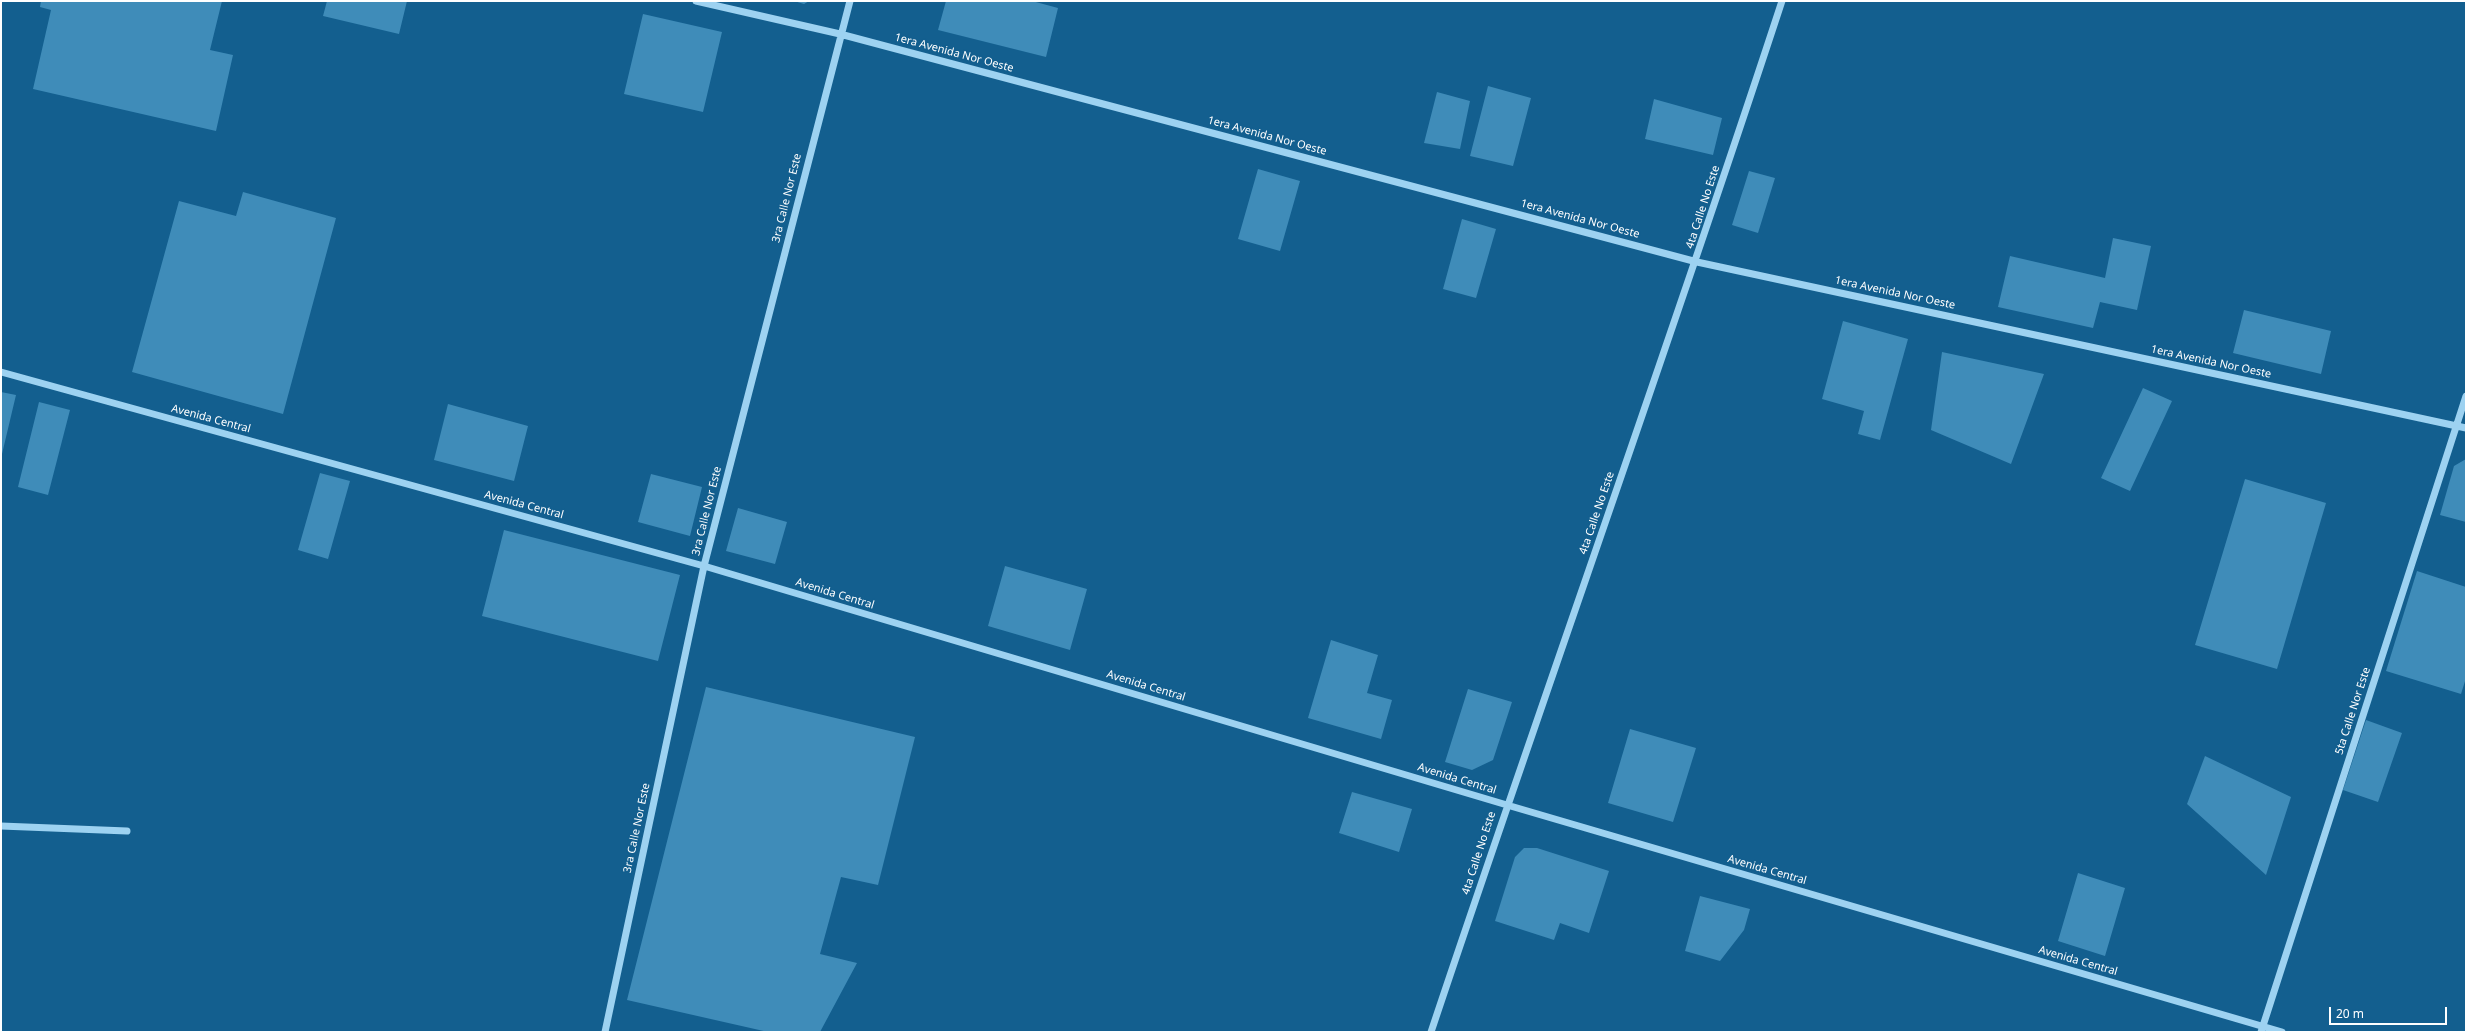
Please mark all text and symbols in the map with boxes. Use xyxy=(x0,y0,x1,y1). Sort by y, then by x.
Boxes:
street label: 1era Avenida Nor Oeste xyxy=(893,31,1015,75)
street label: 1era Avenida Nor Oeste xyxy=(1206,114,1328,158)
street label: 3ra Calle Nor Este xyxy=(770,152,804,244)
street label: 4ta Calle No Este xyxy=(1683,164,1723,250)
street label: 1era Avenida Nor Oeste xyxy=(1519,197,1641,241)
street label: 1era Avenida Nor Oeste xyxy=(1834,274,1956,312)
street label: 1era Avenida Nor Oeste xyxy=(2150,343,2272,381)
street label: Avenida Central xyxy=(170,402,252,436)
street label: 3ra Calle Nor Este xyxy=(690,465,724,557)
street label: 4ta Calle No Este xyxy=(1577,470,1617,556)
street label: Avenida Central xyxy=(483,488,565,522)
street label: Avenida Central xyxy=(794,576,876,612)
street label: 5ta Calle Nor Este xyxy=(2333,666,2373,756)
street label: Avenida Central xyxy=(1105,668,1187,704)
street label: Avenida Central xyxy=(1416,761,1498,797)
street label: 3ra Calle Nor Este xyxy=(621,782,653,874)
street label: 4ta Calle No Este xyxy=(1459,810,1499,896)
street label: Avenida Central xyxy=(1726,852,1808,888)
street label: Avenida Central xyxy=(2037,943,2119,979)
scale bar xyxy=(2331,999,2449,1025)
text: 20 m xyxy=(2336,1005,2364,1022)

